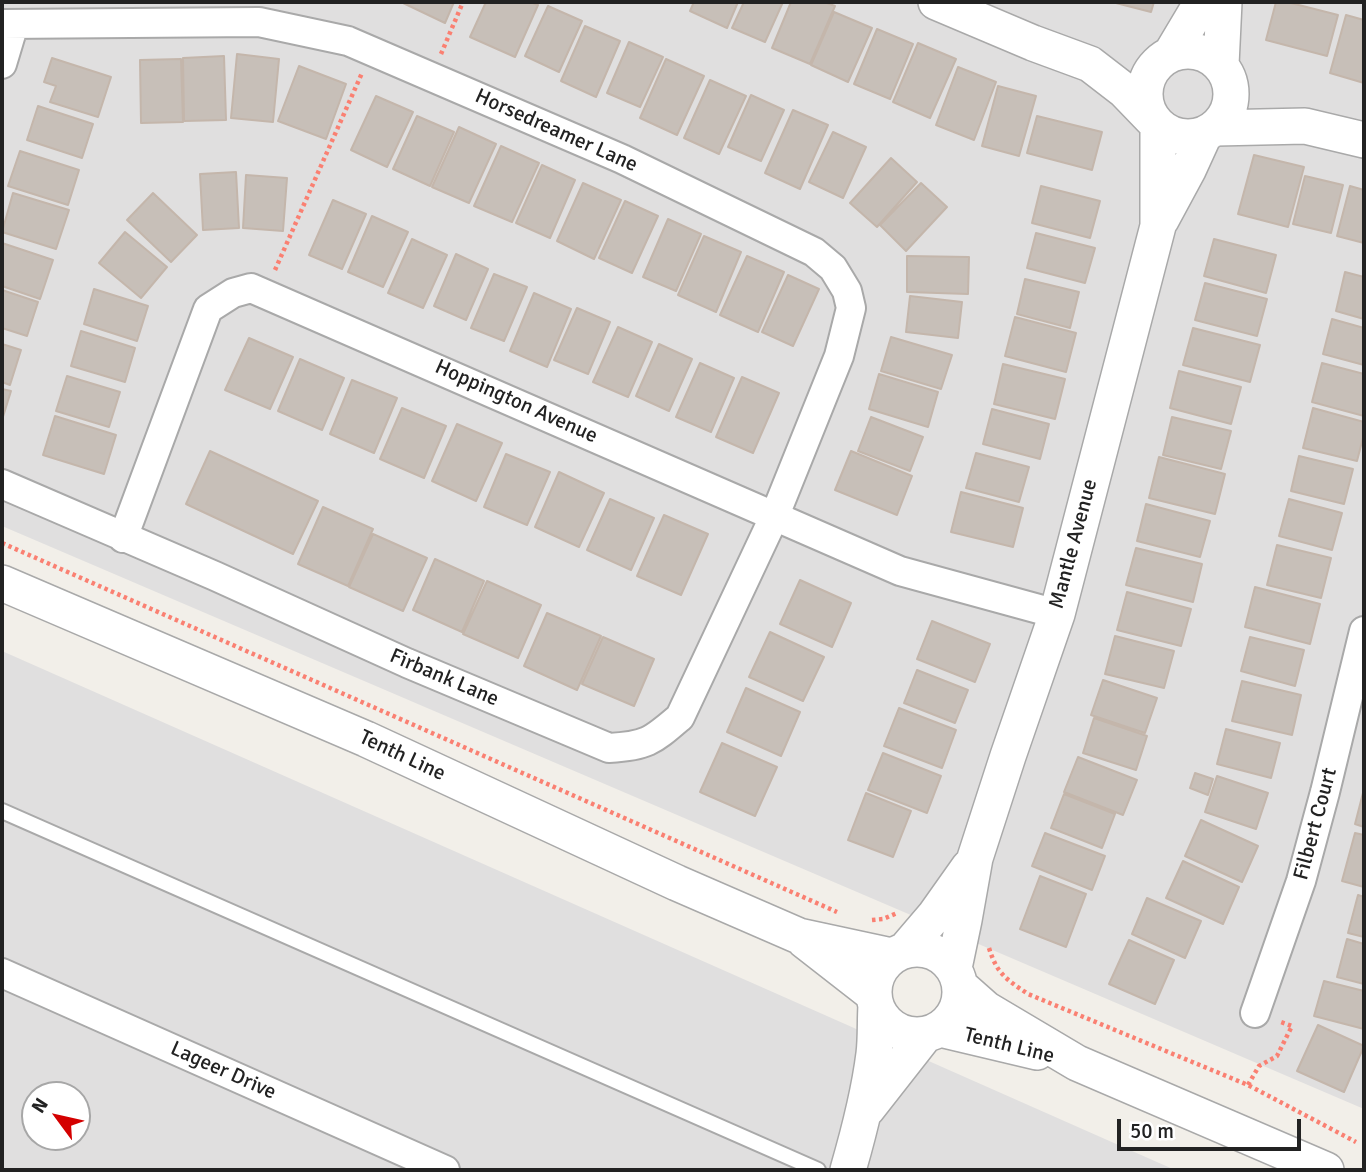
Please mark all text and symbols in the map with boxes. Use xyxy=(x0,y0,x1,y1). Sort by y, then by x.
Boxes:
street label: Horsedreamer Lane xyxy=(471,84,641,178)
street label: Hoppington Avenue xyxy=(431,355,601,449)
street label: Mantle Avenue xyxy=(1045,476,1103,612)
street label: Firbank Lane xyxy=(386,644,502,712)
street label: Tenth Line xyxy=(355,725,449,787)
street label: Filbert Court xyxy=(1289,765,1343,883)
street label: Tenth Line xyxy=(961,1023,1057,1069)
street label: Lageer Drive xyxy=(166,1037,280,1105)
north arrow xyxy=(21,1081,91,1151)
text: N xyxy=(26,1094,54,1118)
scale bar xyxy=(1121,1106,1305,1150)
text: 50 m xyxy=(1130,1118,1174,1144)

